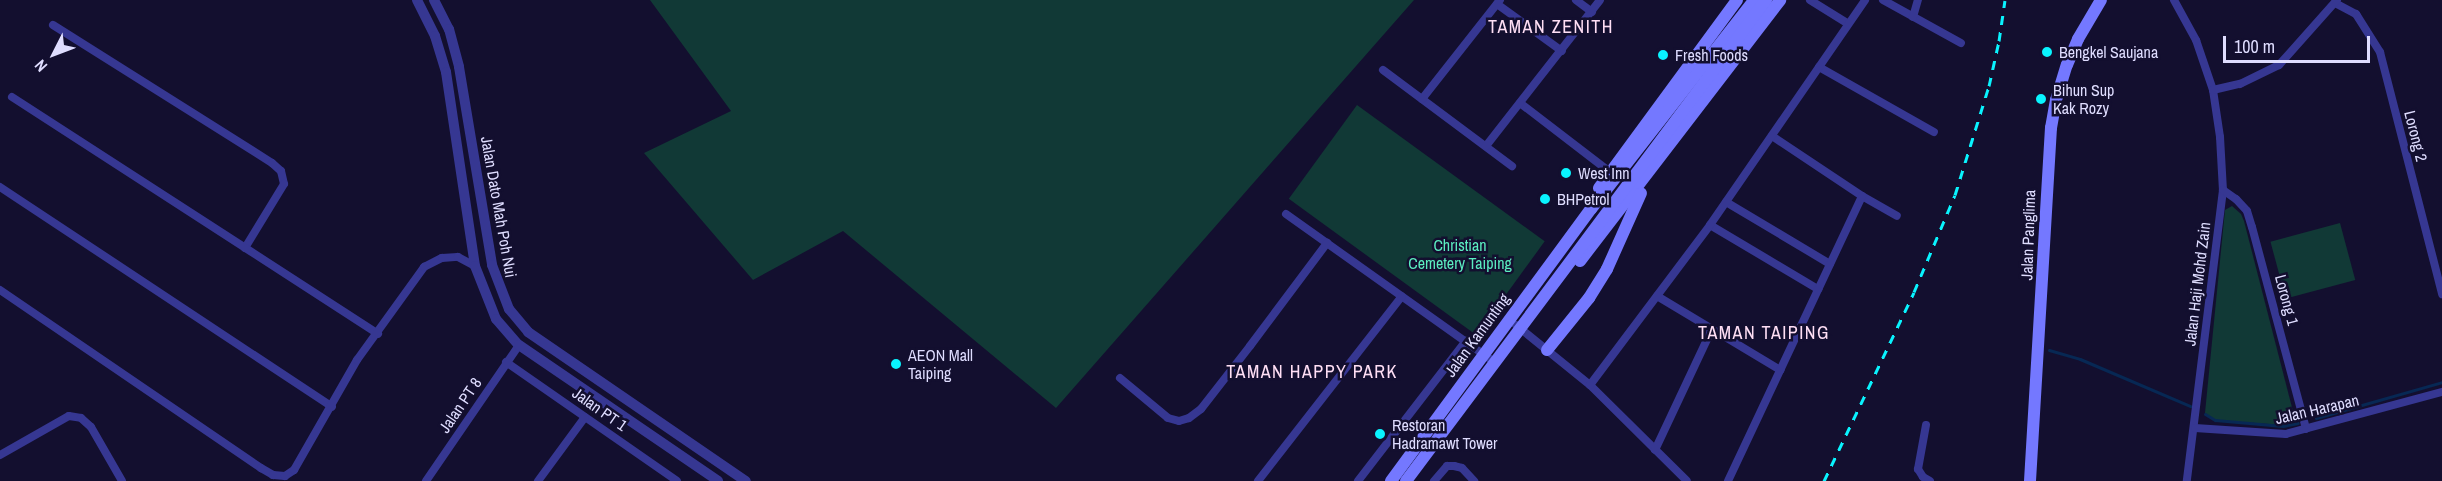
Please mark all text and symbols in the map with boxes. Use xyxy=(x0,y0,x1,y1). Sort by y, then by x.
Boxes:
district label: TAMAN ZENITH xyxy=(1488,16,1614,38)
north arrow xyxy=(24,24,84,84)
scale bar xyxy=(2226,24,2373,62)
text: 100 m xyxy=(2234,34,2275,59)
place label: Bengkel Saujana xyxy=(2059,42,2158,62)
place label: Fresh Foods xyxy=(1675,45,1748,65)
marker: Bengkel Saujana xyxy=(2040,45,2054,59)
marker: Fresh Foods xyxy=(1656,48,1670,62)
text: N xyxy=(29,55,52,77)
place label: Bihun Sup Kak Rozy xyxy=(2053,80,2114,118)
marker: Bihun Sup Kak Rozy xyxy=(2034,92,2048,106)
street label: Lorong 2 xyxy=(2400,109,2432,163)
street label: Jalan Dato Mah Poh Nui xyxy=(477,135,521,279)
place label: West Inn xyxy=(1578,163,1630,183)
marker: West Inn xyxy=(1559,166,1573,180)
place label: BHPetrol xyxy=(1557,189,1609,209)
street label: Jalan Panglima xyxy=(2017,189,2039,281)
marker: BHPetrol xyxy=(1538,192,1552,206)
street label: Jalan Haji Mohd Zain xyxy=(2180,221,2214,347)
park label: Christian Cemetery Taiping xyxy=(1408,235,1512,273)
street label: Lorong 1 xyxy=(2271,273,2303,327)
street label: Jalan Kamunting xyxy=(1440,290,1514,380)
district label: TAMAN TAIPING xyxy=(1698,322,1830,344)
place label: AEON Mall Taiping xyxy=(908,345,973,383)
marker: AEON Mall Taiping xyxy=(889,357,903,371)
district label: TAMAN HAPPY PARK xyxy=(1226,361,1398,383)
street label: Jalan PT 8 xyxy=(435,374,485,436)
street label: Jalan PT 1 xyxy=(569,383,631,435)
street label: Jalan Harapan xyxy=(2273,390,2361,428)
place label: Restoran Hadramawt Tower xyxy=(1392,415,1498,453)
marker: Restoran Hadramawt Tower xyxy=(1373,427,1387,441)

